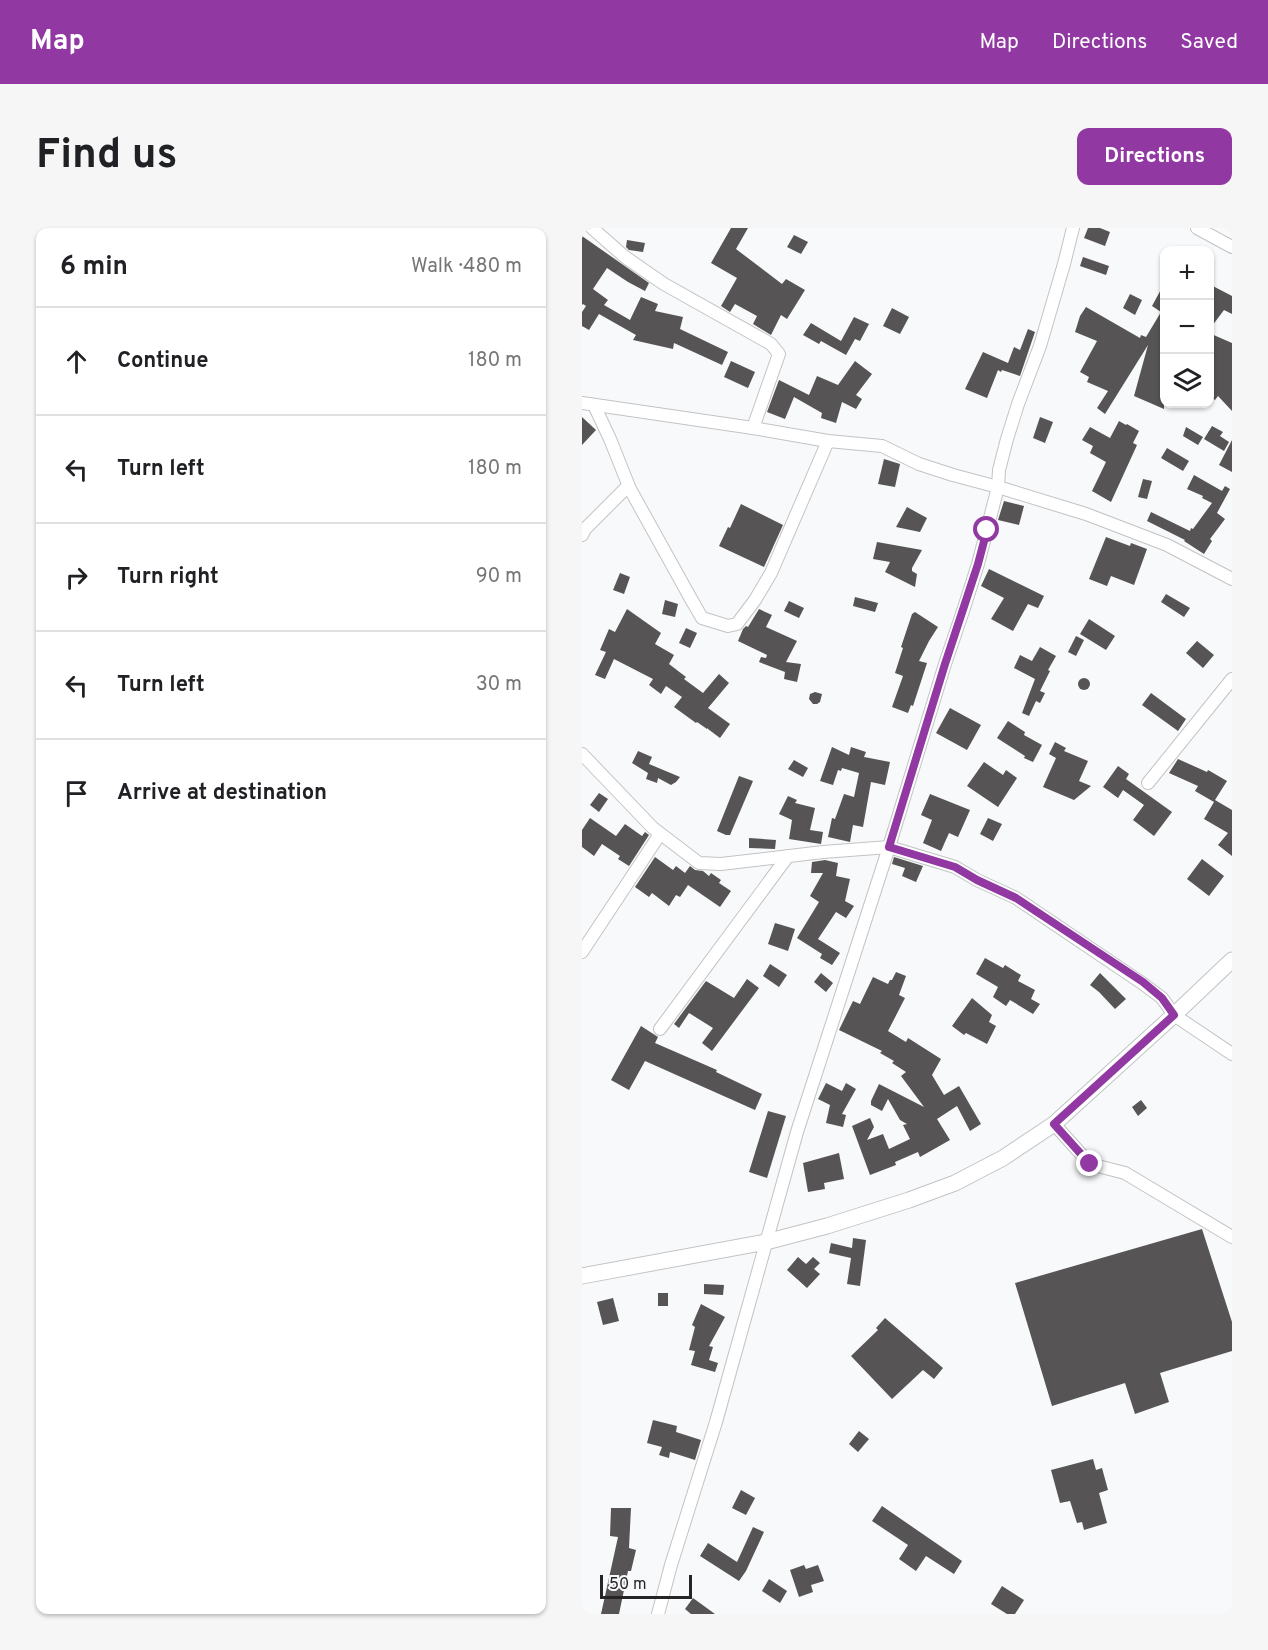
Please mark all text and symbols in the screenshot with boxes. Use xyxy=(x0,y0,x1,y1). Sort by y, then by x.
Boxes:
text: Map xyxy=(30,24,85,60)
text: Map xyxy=(979,29,1019,56)
text: Directions xyxy=(1052,29,1147,56)
text: Saved xyxy=(1180,29,1238,56)
button: Directions xyxy=(1077,128,1232,185)
text: Find us xyxy=(36,130,177,183)
map controls xyxy=(1160,246,1214,408)
button: + xyxy=(1160,246,1214,300)
text: 6 min xyxy=(60,251,128,284)
text: Walk · 480 m xyxy=(411,254,522,280)
button: − xyxy=(1160,300,1214,354)
icon: ahead xyxy=(60,345,93,378)
text: Continue xyxy=(117,348,208,375)
text: 180 m xyxy=(468,348,522,374)
button: layers xyxy=(1160,354,1214,408)
icon: left xyxy=(60,453,93,486)
text: Turn left xyxy=(117,456,205,483)
text: 180 m xyxy=(468,456,522,482)
route start xyxy=(973,516,999,542)
icon: right xyxy=(60,561,93,594)
text: Turn right xyxy=(117,564,219,591)
text: 90 m xyxy=(476,564,522,590)
icon: left xyxy=(60,669,93,702)
text: Turn left xyxy=(117,672,205,699)
text: 30 m xyxy=(476,672,522,698)
icon: arrive xyxy=(60,777,93,810)
text: Arrive at destination xyxy=(117,780,327,807)
route end xyxy=(1076,1150,1102,1176)
scale bar xyxy=(600,1572,692,1600)
text: 50 m xyxy=(609,1575,647,1595)

